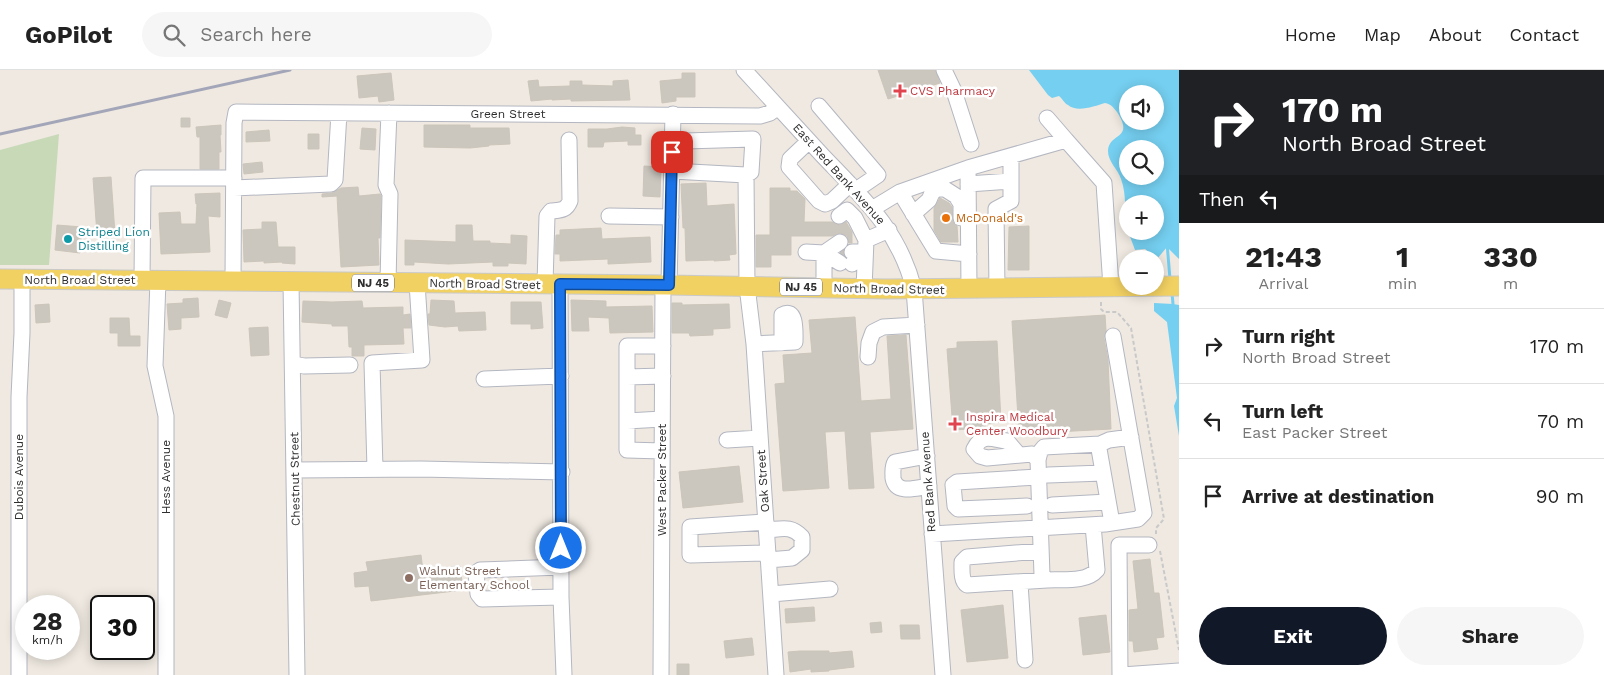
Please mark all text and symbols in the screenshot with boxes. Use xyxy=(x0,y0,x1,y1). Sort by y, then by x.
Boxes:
search box xyxy=(142,12,492,57)
text: GoPilot xyxy=(25,21,112,49)
icon: search xyxy=(160,21,188,49)
text: Search here xyxy=(200,23,312,46)
text: Home xyxy=(1285,24,1336,45)
text: Map xyxy=(1364,24,1401,45)
text: About xyxy=(1429,24,1481,45)
text: Contact xyxy=(1509,24,1579,45)
place label: CVS Pharmacy xyxy=(910,84,996,98)
marker: CVS Pharmacy xyxy=(894,85,906,97)
map controls xyxy=(1119,85,1164,295)
button: sound xyxy=(1119,85,1164,130)
text: 170 m xyxy=(1282,89,1383,131)
icon: right xyxy=(1199,90,1264,155)
street label: Green Street xyxy=(471,107,545,121)
street label: East Red Bank Avenue xyxy=(790,121,888,227)
pin xyxy=(651,131,693,173)
text: North Broad Street xyxy=(1282,131,1486,156)
icon: arrive xyxy=(658,138,686,166)
button: search xyxy=(1119,140,1164,185)
icon: left xyxy=(1255,185,1283,213)
text: Then xyxy=(1199,188,1245,211)
button: + xyxy=(1119,195,1164,240)
place label: McDonald's xyxy=(956,211,1023,225)
marker: McDonald's xyxy=(940,212,952,224)
place label: Striped Lion Distilling xyxy=(78,225,150,253)
marker: Striped Lion Distilling xyxy=(62,233,74,245)
text: 21:43 xyxy=(1245,239,1322,274)
text: 1 xyxy=(1396,239,1409,274)
text: 330 xyxy=(1483,239,1538,274)
button: − xyxy=(1119,250,1164,295)
street label: North Broad Street xyxy=(24,273,136,287)
road number: NJ 45 xyxy=(352,274,394,292)
text: Arrival xyxy=(1258,274,1308,293)
text: min xyxy=(1388,274,1417,293)
text: m xyxy=(1503,274,1518,293)
street label: North Broad Street xyxy=(429,276,541,292)
road number: NJ 45 xyxy=(780,278,822,296)
street label: North Broad Street xyxy=(833,281,945,297)
text: Turn right xyxy=(1242,325,1335,348)
icon: right xyxy=(1199,332,1227,360)
text: 170 m xyxy=(1530,335,1584,358)
text: North Broad Street xyxy=(1242,348,1390,367)
text: Turn left xyxy=(1242,400,1323,423)
icon: left xyxy=(1199,407,1227,435)
place label: Inspira Medical Center Woodbury xyxy=(966,410,1069,438)
text: 70 m xyxy=(1537,410,1584,433)
marker: Inspira Medical Center Woodbury xyxy=(948,417,962,431)
text: East Packer Street xyxy=(1242,423,1387,442)
street label: West Packer Street xyxy=(655,424,669,536)
street label: Red Bank Avenue xyxy=(917,431,939,533)
street label: Chestnut Street xyxy=(287,432,303,526)
street label: Dubois Avenue xyxy=(12,434,26,520)
street label: Hess Avenue xyxy=(159,440,173,514)
street label: Oak Street xyxy=(754,449,772,513)
icon: arrive xyxy=(1199,482,1227,510)
text: Arrive at destination xyxy=(1242,485,1434,508)
text: 90 m xyxy=(1536,485,1584,508)
position arrow xyxy=(534,521,586,573)
place label: Walnut Street Elementary School xyxy=(419,564,530,592)
marker: Walnut Street Elementary School xyxy=(403,572,415,584)
speed limit sign: 30 xyxy=(90,595,155,660)
text: 28 xyxy=(32,607,63,636)
button: Exit xyxy=(1199,607,1387,665)
button: Share xyxy=(1397,607,1584,665)
text: km/h xyxy=(32,633,63,647)

